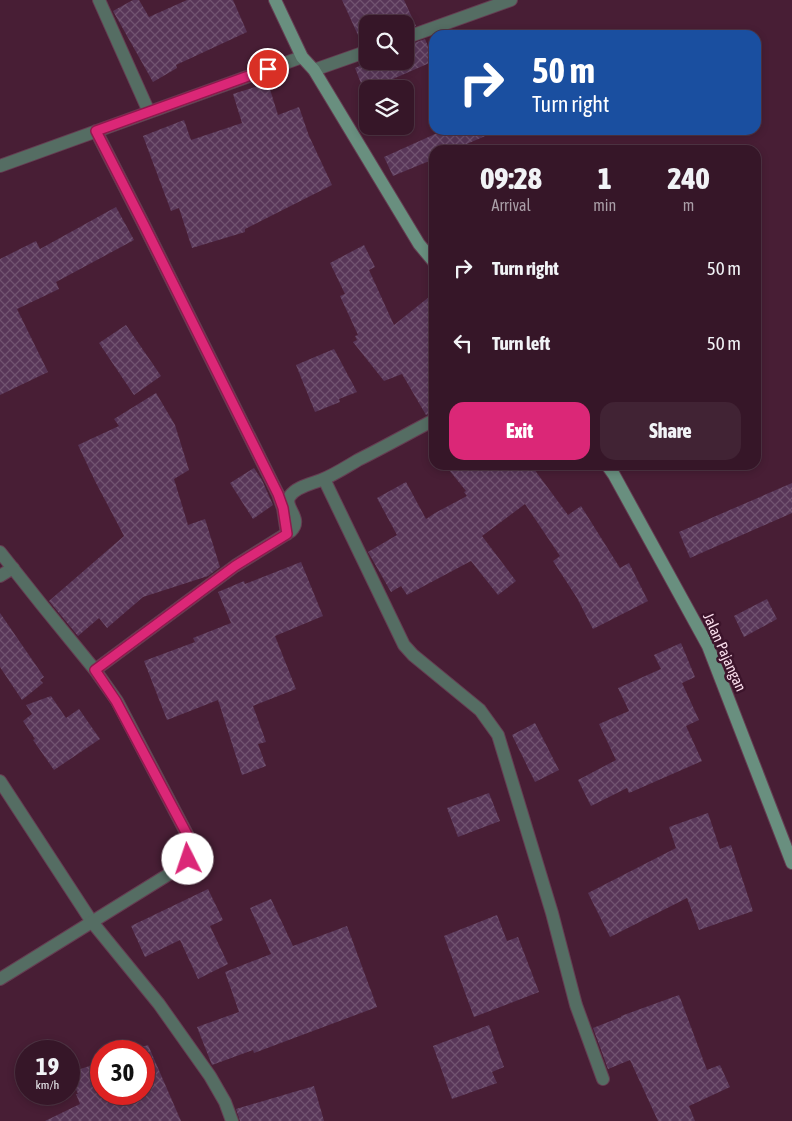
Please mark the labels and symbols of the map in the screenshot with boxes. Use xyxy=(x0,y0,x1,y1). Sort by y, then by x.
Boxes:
pin xyxy=(247,48,289,90)
street label: Jalan Pajangan xyxy=(700,610,750,694)
position arrow xyxy=(161,832,213,884)
speed limit sign: 30 xyxy=(90,1040,155,1105)

